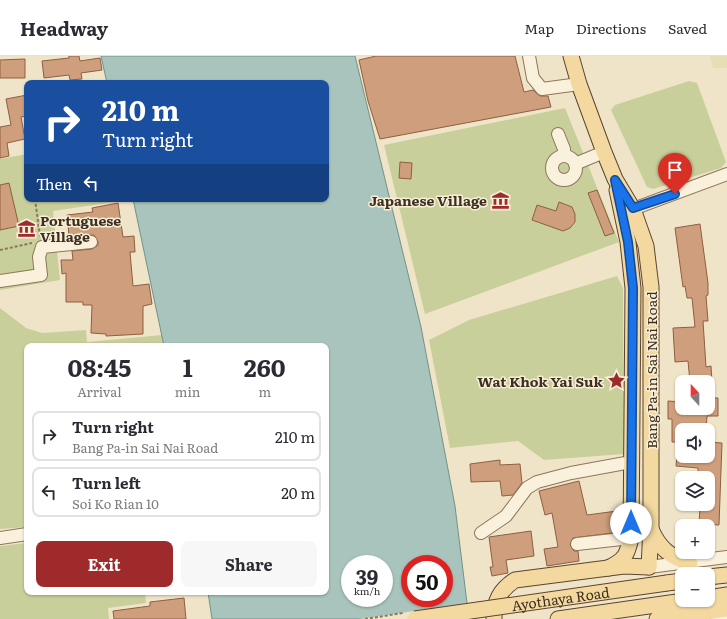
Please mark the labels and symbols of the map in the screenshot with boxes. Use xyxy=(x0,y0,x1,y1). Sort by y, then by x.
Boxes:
pin xyxy=(658,153,692,194)
place label: Japanese Village xyxy=(369,190,487,210)
museum icon: Japanese Village xyxy=(490,190,510,210)
place label: Portuguese Village xyxy=(40,210,121,246)
museum icon: Portuguese Village xyxy=(17,218,37,238)
street label: Bang Pa-in Sai Nai Road xyxy=(641,291,661,449)
place label: Wat Khok Yai Suk xyxy=(478,371,604,391)
place icon: Wat Khok Yai Suk xyxy=(606,371,626,391)
north arrow xyxy=(675,375,715,415)
position arrow xyxy=(610,502,652,544)
speed limit sign: 50 xyxy=(401,555,453,607)
street label: Ayothaya Road xyxy=(510,581,611,615)

